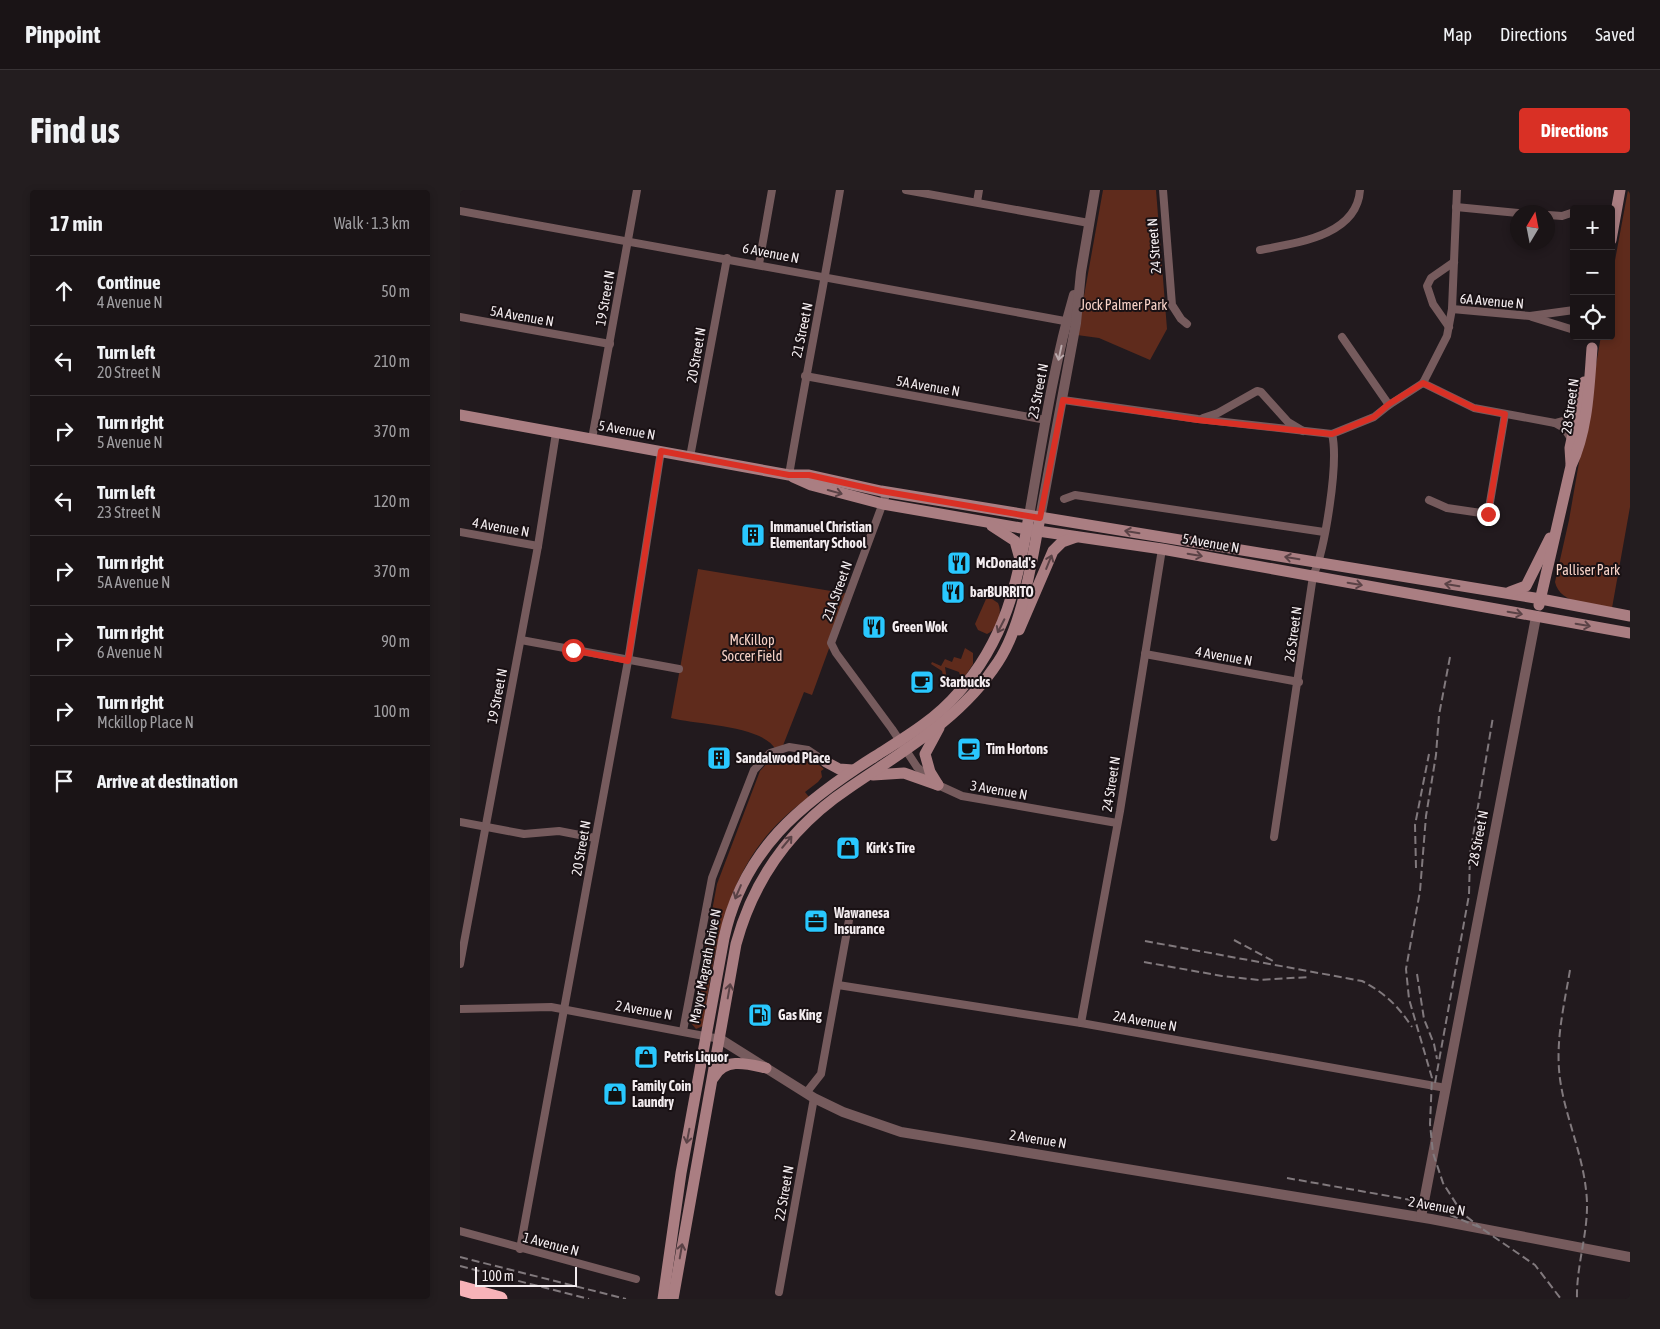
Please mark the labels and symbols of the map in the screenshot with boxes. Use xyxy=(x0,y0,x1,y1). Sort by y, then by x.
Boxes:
north arrow xyxy=(1510,205,1555,250)
street label: 24 Street N xyxy=(1144,218,1164,274)
street label: 6 Avenue N xyxy=(741,240,801,266)
street label: 19 Street N xyxy=(592,269,618,327)
street label: 6A Avenue N xyxy=(1459,290,1525,312)
park label: Jock Palmer Park xyxy=(1081,297,1167,313)
street label: 21 Street N xyxy=(788,301,816,359)
street label: 5A Avenue N xyxy=(489,303,555,329)
street label: 20 Street N xyxy=(683,326,709,384)
one-way arrow xyxy=(1055,345,1064,361)
street label: 23 Street N xyxy=(1025,362,1051,420)
street label: 5A Avenue N xyxy=(895,373,961,399)
street label: 28 Street N xyxy=(1558,377,1582,435)
street label: 5 Avenue N xyxy=(597,417,657,443)
one-way arrow xyxy=(826,488,842,497)
route end xyxy=(1477,503,1500,526)
street label: 4 Avenue N xyxy=(471,514,531,540)
place label: Immanuel Christian Elementary School xyxy=(770,519,872,551)
building icon: Immanuel Christian Elementary School xyxy=(740,522,766,548)
one-way arrow xyxy=(1124,527,1140,537)
street label: 5 Avenue N xyxy=(1181,530,1241,556)
restaurant icon: McDonald's xyxy=(946,550,972,576)
one-way arrow xyxy=(1187,551,1203,560)
one-way arrow xyxy=(1284,553,1300,563)
place label: McDonald's xyxy=(976,555,1036,571)
one-way arrow xyxy=(1044,555,1054,570)
street label: 21A Street N xyxy=(819,559,855,623)
park label: Palliser Park xyxy=(1556,562,1620,578)
restaurant icon: barBURRITO xyxy=(940,579,966,605)
one-way arrow xyxy=(1346,579,1362,589)
one-way arrow xyxy=(1445,579,1461,589)
place label: barBURRITO xyxy=(970,584,1034,600)
street label: 26 Street N xyxy=(1281,605,1305,663)
one-way arrow xyxy=(1506,608,1522,618)
restaurant icon: Green Wok xyxy=(861,614,887,640)
one-way arrow xyxy=(996,618,1005,633)
place label: Green Wok xyxy=(892,619,948,635)
one-way arrow xyxy=(1575,620,1591,630)
park label: McKillop Soccer Field xyxy=(722,632,782,664)
route start xyxy=(562,639,585,662)
street label: 4 Avenue N xyxy=(1194,643,1254,669)
street label: 19 Street N xyxy=(484,667,510,725)
cafe icon: Starbucks xyxy=(909,669,935,695)
place label: Starbucks xyxy=(940,674,990,690)
cafe icon: Tim Hortons xyxy=(956,736,982,762)
place label: Tim Hortons xyxy=(986,741,1048,757)
building icon: Sandalwood Place xyxy=(706,745,732,771)
place label: Sandalwood Place xyxy=(736,750,830,766)
street label: 24 Street N xyxy=(1099,755,1123,813)
street label: 3 Avenue N xyxy=(969,777,1029,803)
street label: 28 Street N xyxy=(1465,809,1491,867)
street label: 20 Street N xyxy=(568,819,594,877)
shop icon: Kirk's Tire xyxy=(835,835,861,861)
one-way arrow xyxy=(782,836,793,849)
place label: Kirk's Tire xyxy=(866,840,915,856)
one-way arrow xyxy=(733,884,743,899)
place label: Wawanesa Insurance xyxy=(833,905,890,937)
street label: Mayor Magrath Drive N xyxy=(686,907,724,1025)
office icon: Wawanesa Insurance xyxy=(803,908,829,934)
one-way arrow xyxy=(724,983,734,999)
street label: 2 Avenue N xyxy=(614,997,674,1023)
fuel station icon: Gas King xyxy=(747,1002,773,1028)
place label: Gas King xyxy=(778,1007,823,1023)
street label: 2A Avenue N xyxy=(1112,1008,1178,1034)
shop icon: Petris Liquor xyxy=(633,1044,659,1070)
place label: Petris Liquor xyxy=(664,1049,729,1065)
place label: Family Coin Laundry xyxy=(632,1078,692,1110)
shop icon: Family Coin Laundry xyxy=(602,1081,628,1107)
street label: 2 Avenue N xyxy=(1008,1127,1068,1151)
one-way arrow xyxy=(683,1128,693,1144)
street label: 22 Street N xyxy=(771,1164,797,1222)
street label: 2 Avenue N xyxy=(1407,1193,1467,1219)
street label: 1 Avenue N xyxy=(521,1229,581,1259)
one-way arrow xyxy=(676,1243,686,1259)
scale bar xyxy=(475,1264,578,1287)

